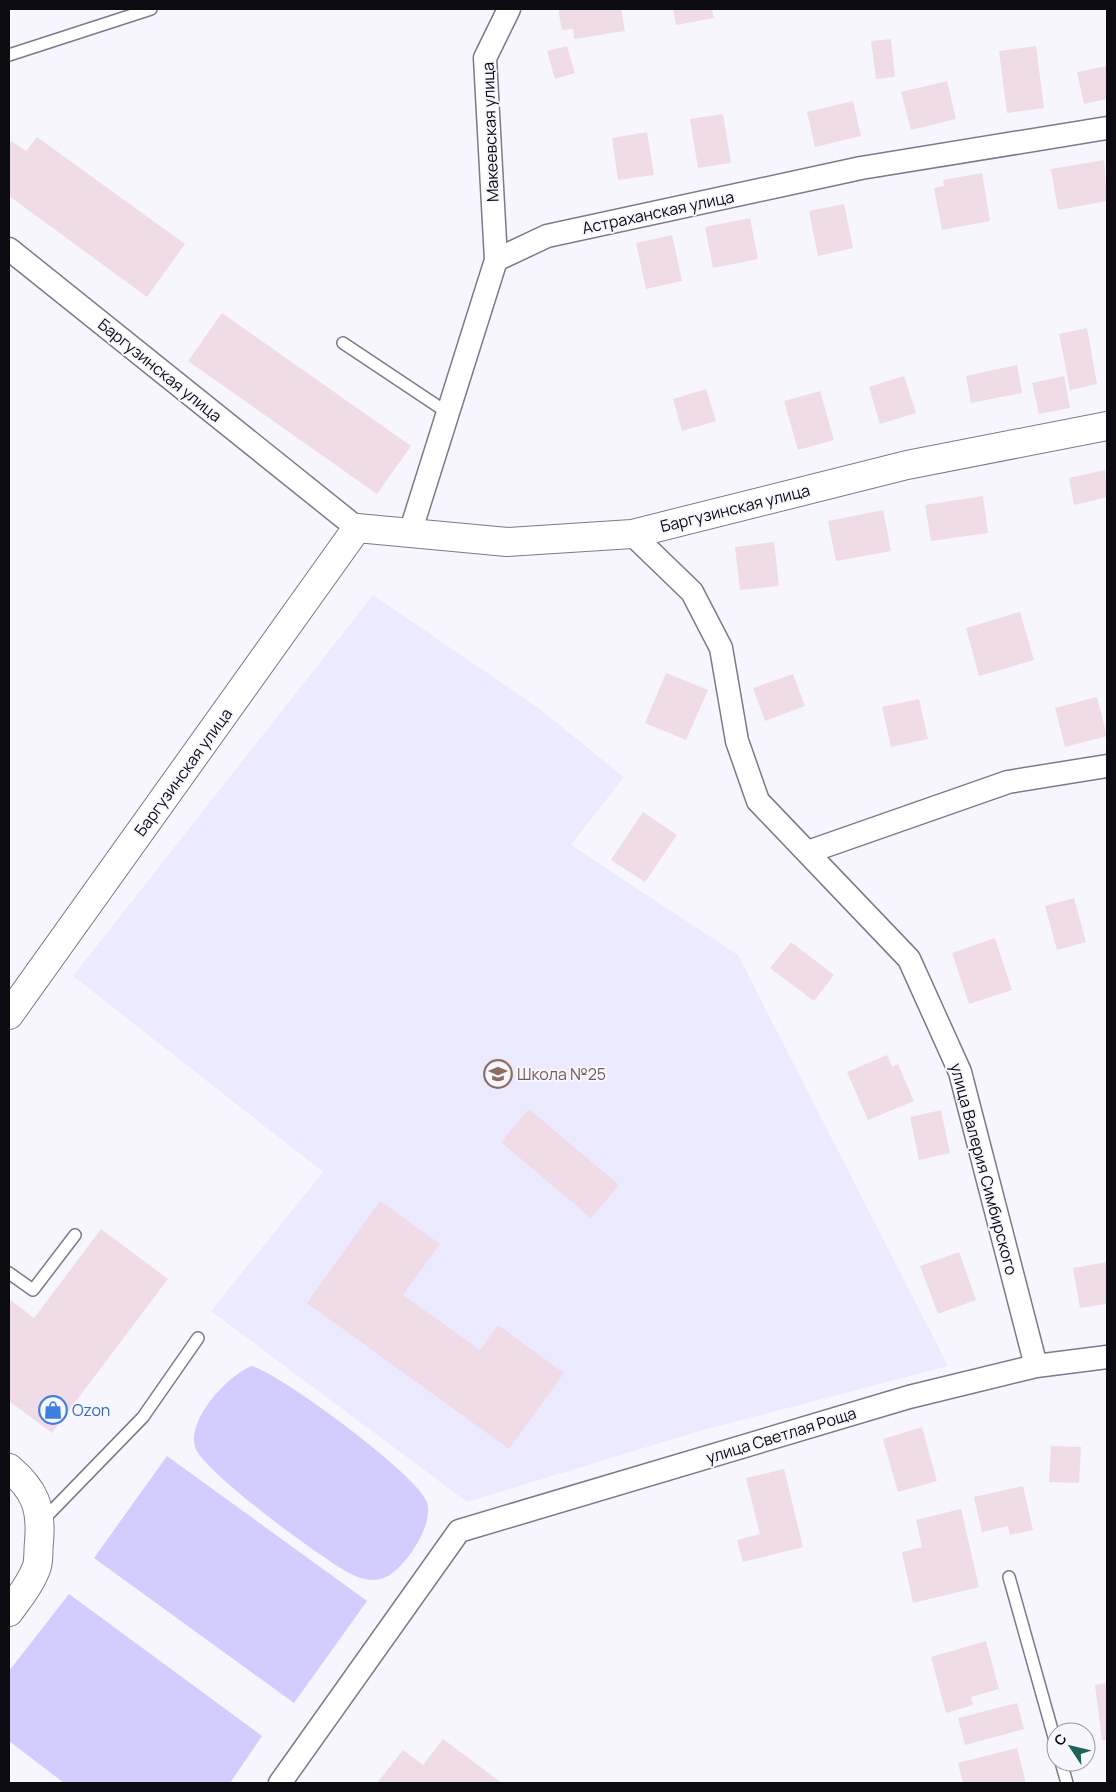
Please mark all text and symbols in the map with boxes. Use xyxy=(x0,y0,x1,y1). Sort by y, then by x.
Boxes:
street label: Макеевская улица xyxy=(477,62,503,202)
street label: Астраханская улица xyxy=(580,185,736,239)
street label: Баргузинская улица xyxy=(93,313,227,427)
street label: Баргузинская улица xyxy=(658,479,812,537)
street label: Баргузинская улица xyxy=(129,703,237,841)
school or university icon: Школа №25 xyxy=(483,1059,513,1089)
street label: улица Валерия Симбирского xyxy=(945,1061,1023,1277)
place label: Школа №25 xyxy=(517,1063,606,1085)
shop icon: Ozon xyxy=(38,1395,68,1425)
place label: Ozon xyxy=(72,1399,110,1421)
street label: улица Светлая Роща xyxy=(703,1402,859,1468)
north arrow xyxy=(1046,1722,1096,1772)
text: С xyxy=(1049,1730,1071,1749)

